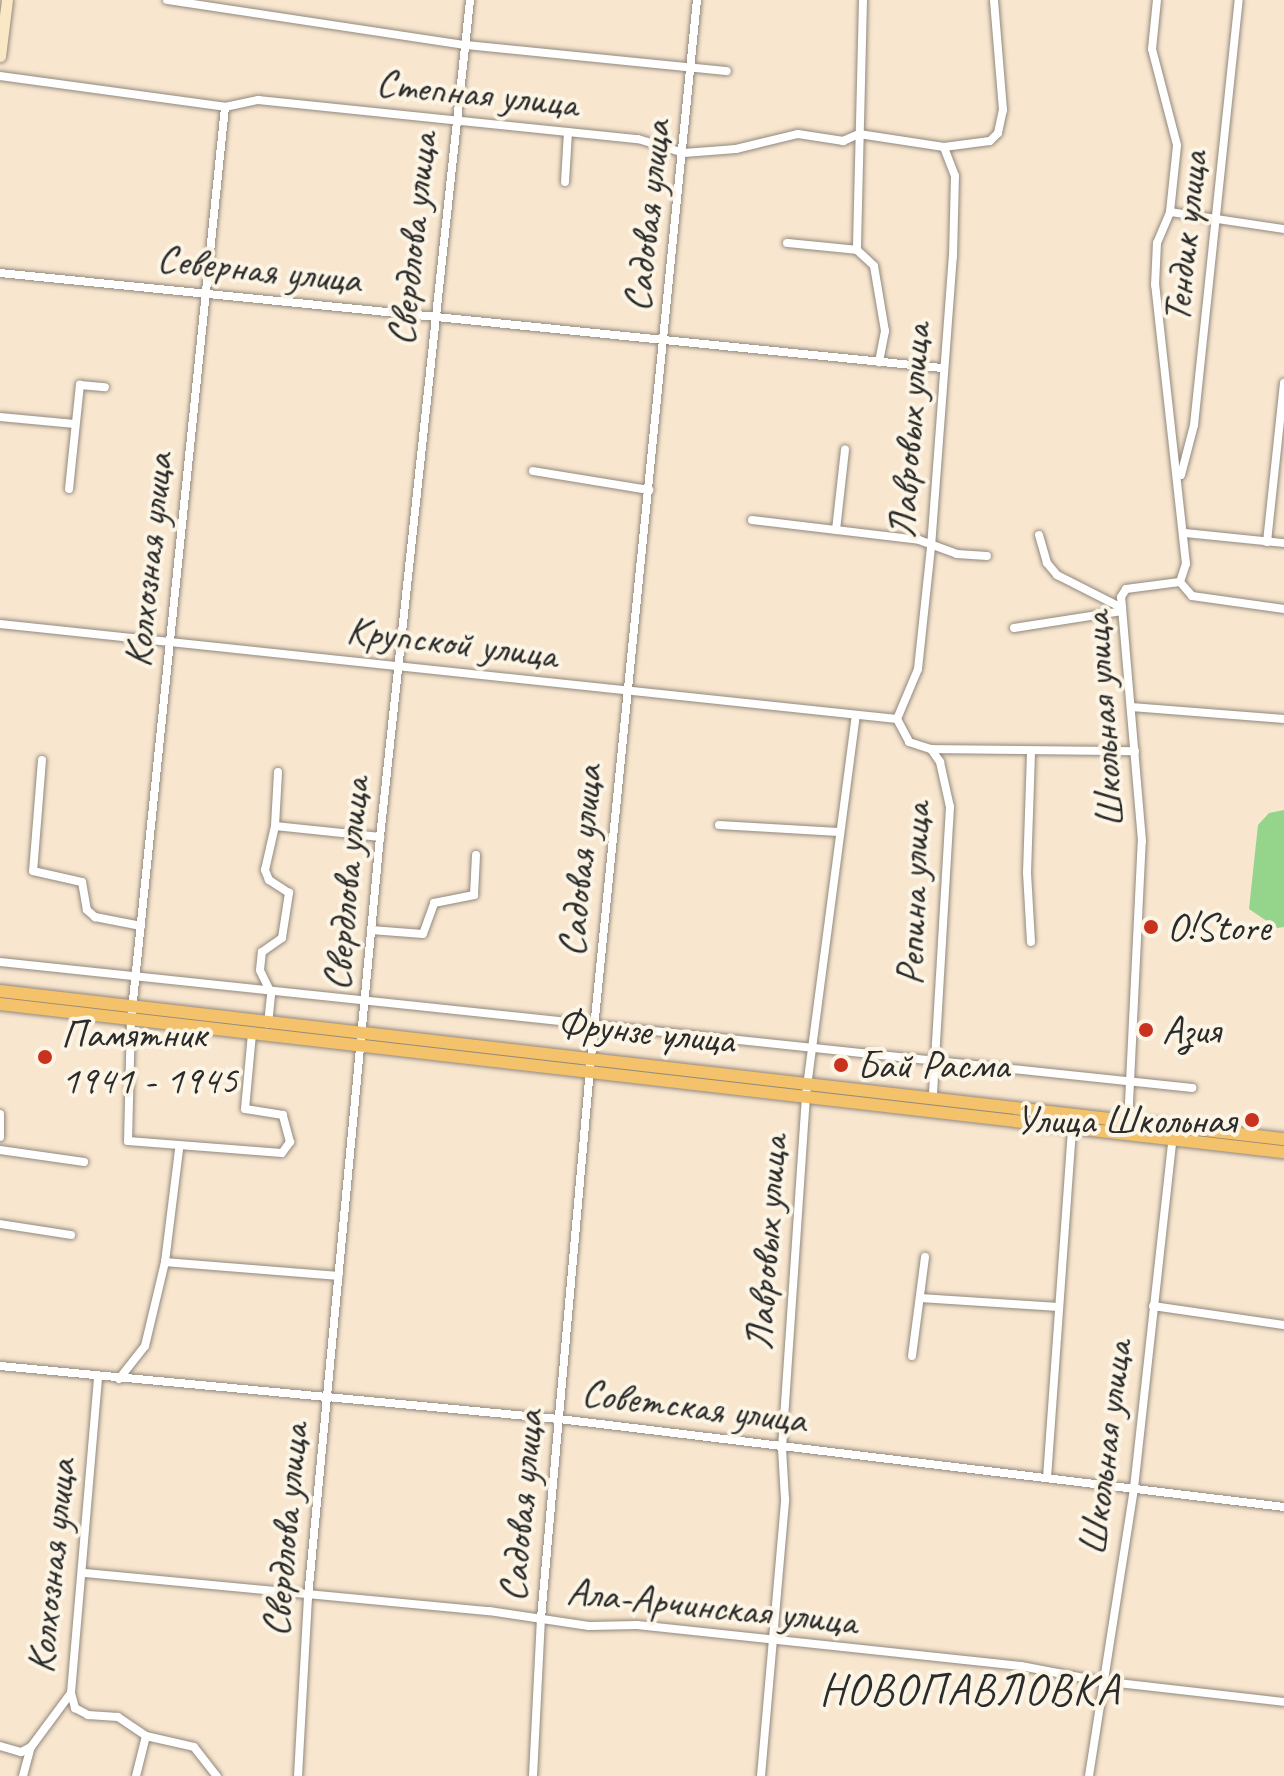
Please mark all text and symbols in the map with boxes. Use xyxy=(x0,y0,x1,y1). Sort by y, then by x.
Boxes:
street label: Степная улица xyxy=(374,59,580,127)
street label: Садовая улица xyxy=(613,117,681,315)
street label: Свердлова улица xyxy=(377,130,447,348)
street label: Тендик улица xyxy=(1152,147,1218,327)
street label: Северная улица xyxy=(154,234,364,304)
street label: Лавровых улица xyxy=(878,321,940,541)
street label: Колхозная улица xyxy=(113,449,183,671)
street label: Крупской улица xyxy=(344,605,560,679)
street label: Школьная улица xyxy=(1071,610,1135,830)
street label: Садовая улица xyxy=(548,762,612,960)
street label: Свердлова улица xyxy=(313,775,379,993)
street label: Репина улица xyxy=(886,802,940,986)
place label: O!Store xyxy=(1167,903,1270,951)
marker: O!Store xyxy=(1142,918,1160,936)
street label: Фрунзе улица xyxy=(554,998,738,1064)
place label: Азия xyxy=(1162,1006,1220,1054)
place label: Памятник 1941 - 1945 xyxy=(61,1010,237,1104)
marker: Азия xyxy=(1137,1021,1155,1039)
place label: Бай Расма xyxy=(857,1041,1009,1089)
marker: Памятник 1941 - 1945 xyxy=(36,1048,54,1066)
marker: Бай Расма xyxy=(832,1056,850,1074)
place label: Улица Школьная xyxy=(1016,1096,1236,1144)
marker: Улица Школьная xyxy=(1243,1111,1261,1129)
street label: Лавровых улица xyxy=(735,1133,797,1353)
street label: Школьная улица xyxy=(1068,1337,1142,1559)
street label: Советская улица xyxy=(577,1368,811,1444)
street label: Садовая улица xyxy=(489,1407,553,1605)
street label: Свердлова улица xyxy=(252,1421,318,1639)
street label: Колхозная улица xyxy=(16,1455,86,1677)
street label: Ала-Арчинская улица xyxy=(565,1567,859,1645)
district label: НОВОПАВЛОВКА xyxy=(821,1664,1119,1716)

